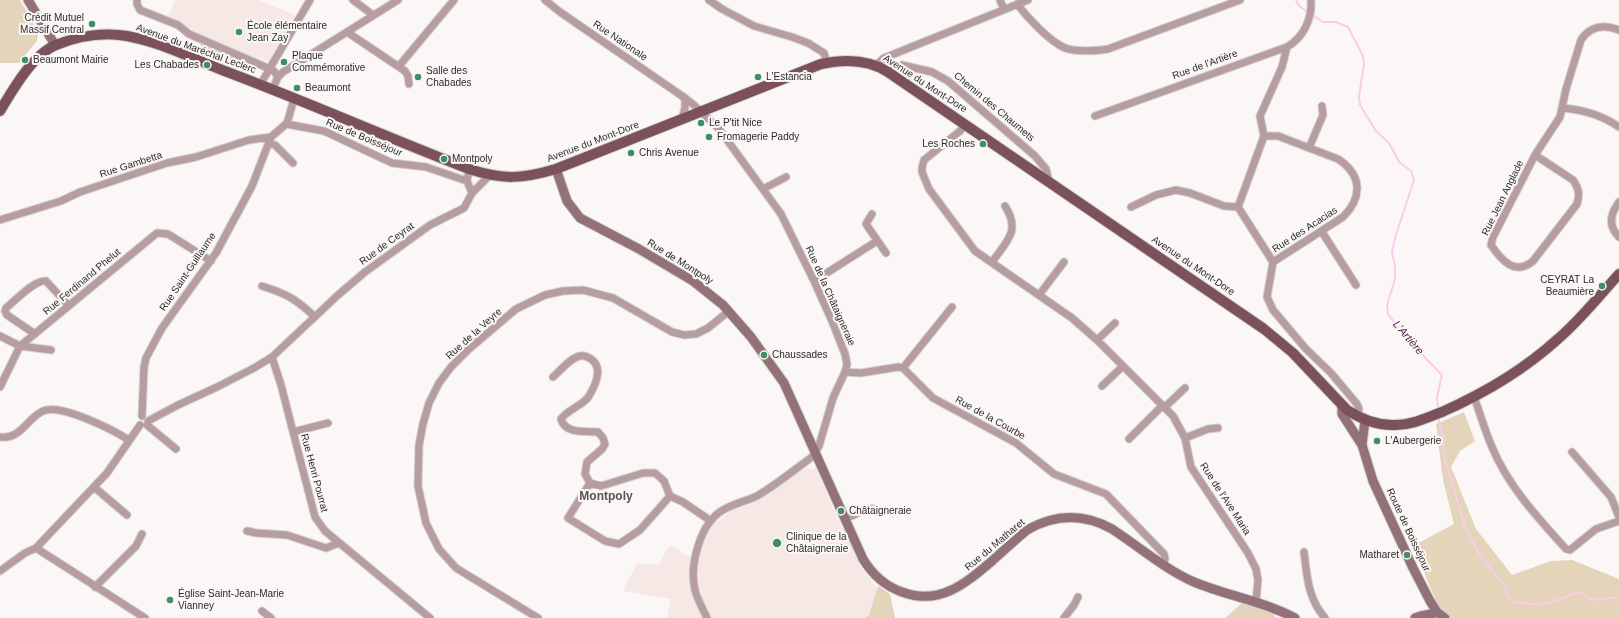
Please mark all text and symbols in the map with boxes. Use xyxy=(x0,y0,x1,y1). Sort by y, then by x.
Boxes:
place label: Crédit Mutuel Massif Central xyxy=(20,12,84,36)
street label: Rue Nationale xyxy=(590,18,650,64)
marker: Crédit Mutuel Massif Central xyxy=(87,19,97,29)
place label: École élémentaire Jean Zay xyxy=(247,20,327,44)
street label: Avenue du Maréchal Leclerc xyxy=(134,22,258,76)
marker: École élémentaire Jean Zay xyxy=(234,27,244,37)
street label: Rue de l'Artière xyxy=(1171,48,1239,82)
place label: Plaque Commémorative xyxy=(292,50,365,74)
street label: Avenue du Mont-Dore xyxy=(881,52,969,116)
place label: Beaumont Mairie xyxy=(33,54,109,66)
marker: Beaumont Mairie xyxy=(20,55,30,65)
marker: Plaque Commémorative xyxy=(279,57,289,67)
place label: Les Chabades xyxy=(135,59,199,71)
marker: Les Chabades xyxy=(202,60,212,70)
place label: Salle des Chabades xyxy=(426,65,472,88)
street label: Chemin des Chaumets xyxy=(951,70,1037,144)
place label: L'Estancia xyxy=(766,71,812,83)
marker: Salle des Chabades xyxy=(413,72,423,82)
marker: L'Estancia xyxy=(753,72,763,82)
place label: Beaumont xyxy=(305,82,351,94)
marker: Beaumont xyxy=(292,83,302,93)
street label: Rue de Boisséjour xyxy=(324,117,404,159)
place label: Le P'tit Nice xyxy=(709,117,762,129)
marker: Le P'tit Nice xyxy=(696,118,706,128)
street label: Avenue du Mont-Dore xyxy=(545,119,641,165)
place label: Fromagerie Paddy xyxy=(717,131,799,143)
marker: Fromagerie Paddy xyxy=(704,132,714,142)
place label: Les Roches xyxy=(922,138,975,150)
marker: Les Roches xyxy=(978,139,988,149)
place label: Chris Avenue xyxy=(639,147,699,159)
marker: Chris Avenue xyxy=(626,148,636,158)
street label: Rue Gambetta xyxy=(98,149,164,181)
place label: Montpoly xyxy=(452,153,493,165)
marker: Montpoly xyxy=(439,154,449,164)
street label: Rue Jean Anglade xyxy=(1480,158,1526,238)
street label: Rue des Acacias xyxy=(1270,205,1340,255)
street label: Rue de Ceyrat xyxy=(357,220,417,268)
street label: Rue Saint-Guillaume xyxy=(157,230,219,314)
street label: Avenue du Mont-Dore xyxy=(1149,234,1237,298)
street label: Rue de Montpoly xyxy=(645,237,715,287)
street label: Rue de la Châtaigneraie xyxy=(803,244,857,348)
street label: Rue Ferdinand Phelut xyxy=(41,246,123,318)
place label: CEYRAT La Beaumière xyxy=(1540,274,1594,298)
marker: CEYRAT La Beaumière xyxy=(1597,281,1607,291)
street label: Rue de la Veyre xyxy=(444,306,504,362)
water label: L'Artière xyxy=(1390,318,1426,358)
place label: Chaussades xyxy=(772,349,828,361)
marker: Chaussades xyxy=(759,350,769,360)
street label: Rue de la Courbe xyxy=(953,394,1027,442)
street label: Rue Henri Pourrat xyxy=(298,433,330,513)
place label: L'Aubergerie xyxy=(1385,435,1441,447)
marker: L'Aubergerie xyxy=(1372,436,1382,446)
street label: Rue de l'Ave Maria xyxy=(1197,461,1253,537)
street label: Route de Boisséjour xyxy=(1384,487,1432,573)
district label: Montpoly xyxy=(579,490,633,504)
place label: Châtaigneraie xyxy=(849,505,911,517)
marker: Châtaigneraie xyxy=(836,506,846,516)
street label: Rue du Matharet xyxy=(963,516,1027,574)
place label: Clinique de la Châtaigneraie xyxy=(786,531,848,554)
marker: Clinique de la Châtaigneraie xyxy=(771,537,783,549)
place label: Matharet xyxy=(1360,549,1399,561)
marker: Matharet xyxy=(1402,550,1412,560)
place label: Église Saint-Jean-Marie Vianney xyxy=(178,588,284,612)
marker: Église Saint-Jean-Marie Vianney xyxy=(165,595,175,605)

